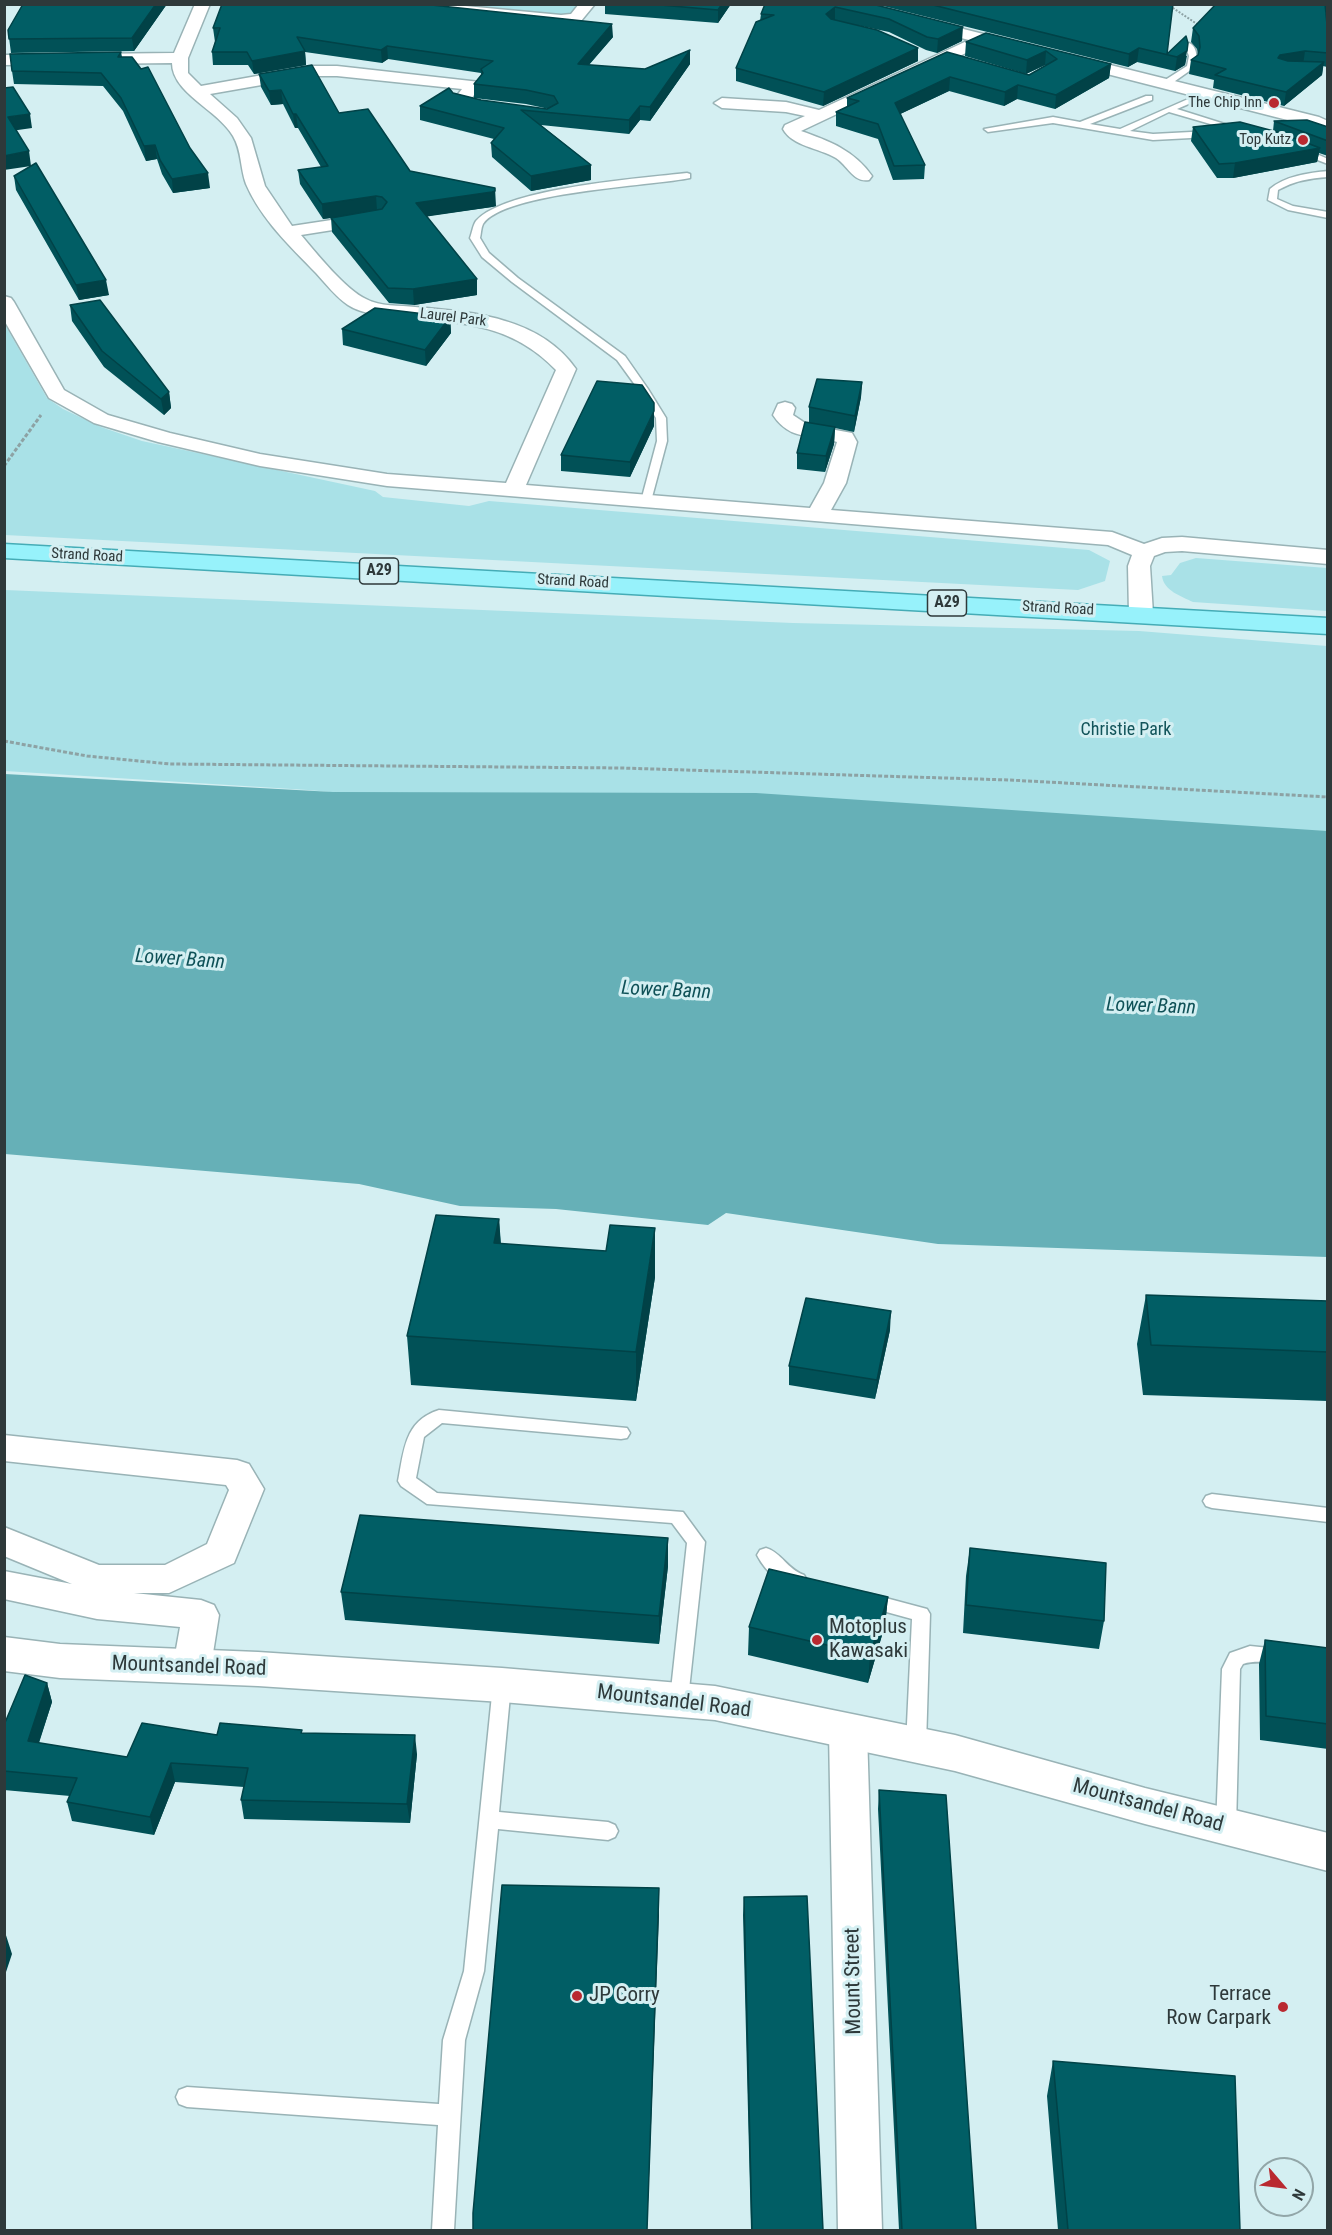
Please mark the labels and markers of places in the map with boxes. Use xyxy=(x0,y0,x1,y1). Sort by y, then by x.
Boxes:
place label: The Chip Inn xyxy=(1188,94,1262,112)
marker: The Chip Inn xyxy=(1267,96,1281,110)
place label: Top Kutz xyxy=(1239,131,1291,149)
marker: Top Kutz xyxy=(1296,133,1310,147)
place label: Motoplus Kawasaki xyxy=(829,1615,908,1665)
marker: Motoplus Kawasaki xyxy=(810,1633,824,1647)
place label: Terrace Row Carpark xyxy=(1166,1982,1271,2032)
place label: JP Corry xyxy=(589,1983,660,2009)
marker: JP Corry xyxy=(570,1989,584,2003)
marker: Terrace Row Carpark xyxy=(1276,2000,1290,2014)

